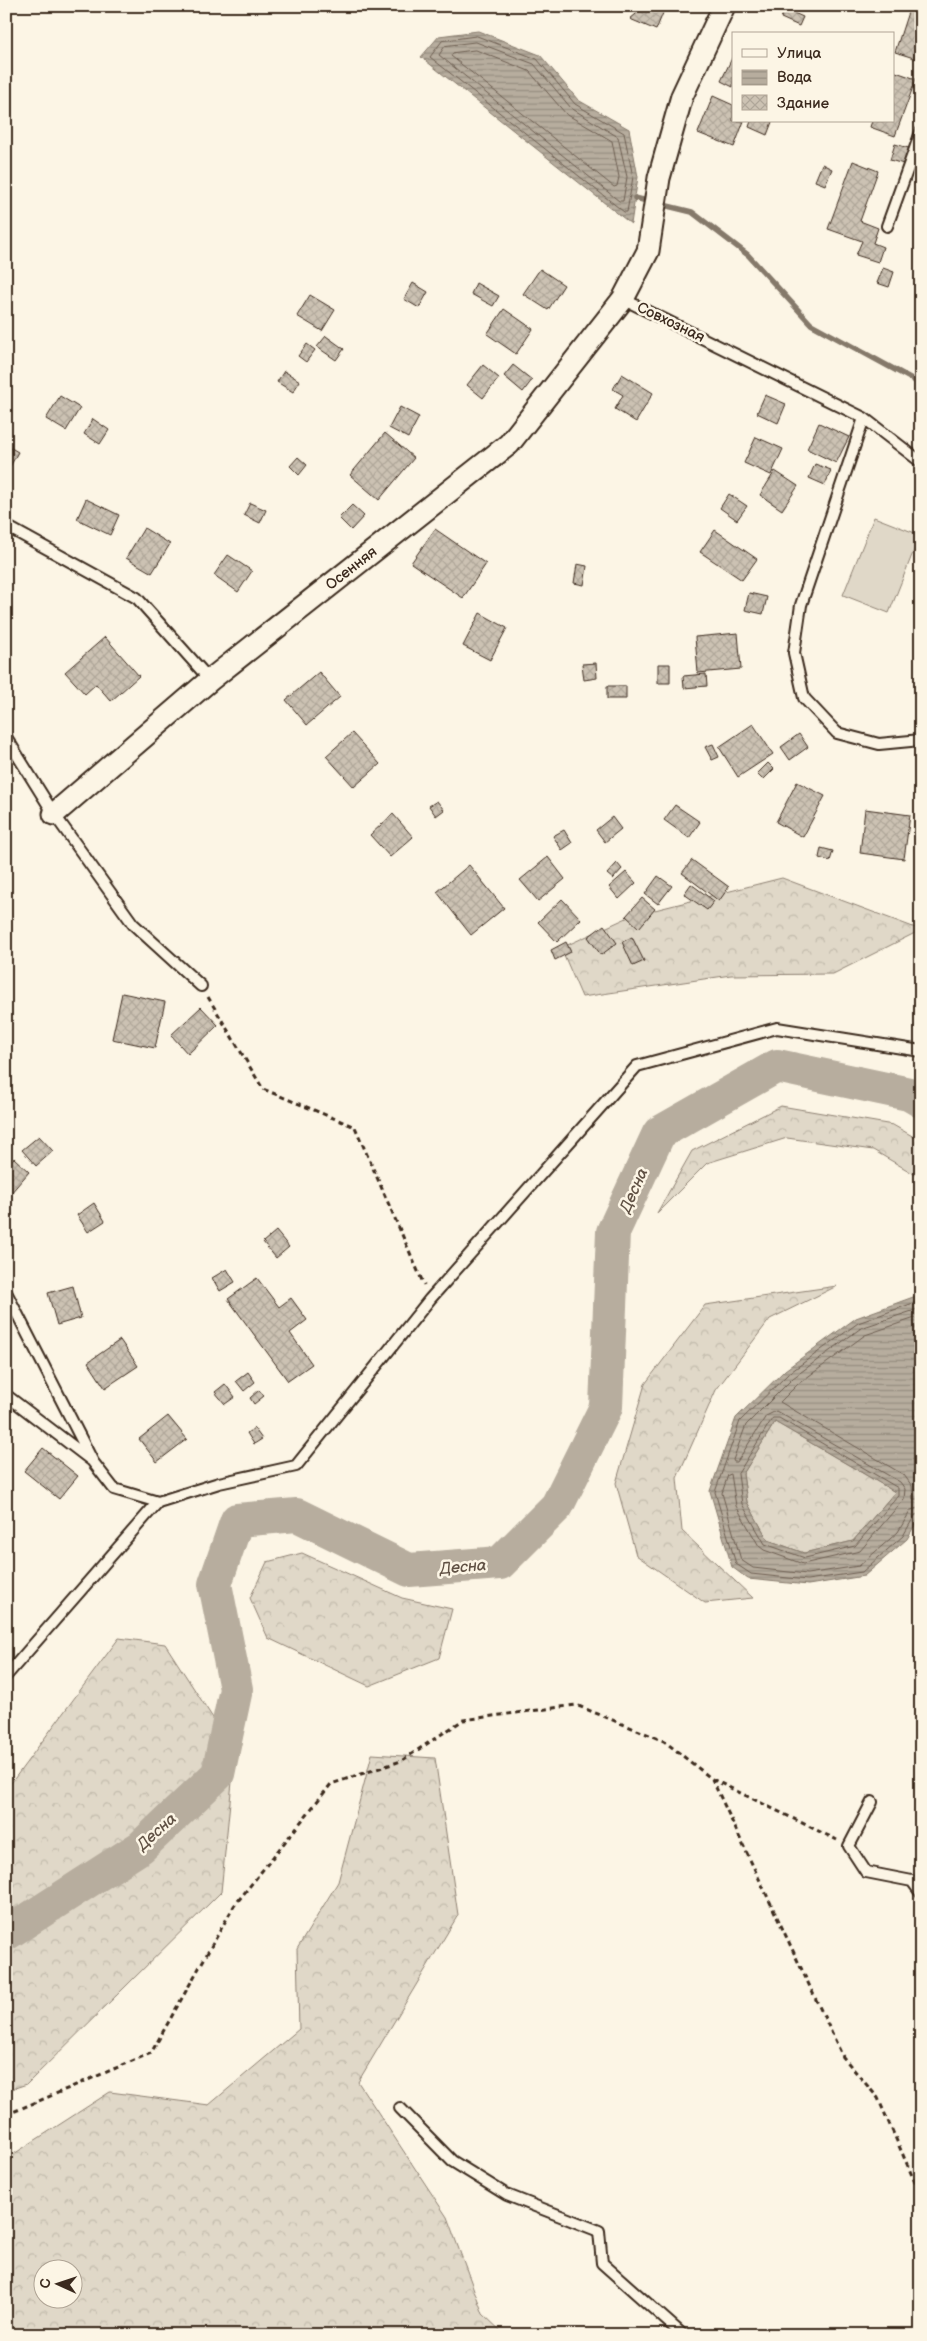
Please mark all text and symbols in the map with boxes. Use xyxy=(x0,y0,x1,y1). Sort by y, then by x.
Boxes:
legend xyxy=(732,32,894,122)
text: Улица xyxy=(777,44,822,63)
text: Вода xyxy=(777,68,812,87)
text: Здание xyxy=(777,94,829,113)
street label: Совхозная xyxy=(634,298,708,347)
street label: Осенняя xyxy=(322,542,381,594)
water label: Десна xyxy=(616,1165,653,1217)
water label: Десна xyxy=(438,1556,487,1579)
water label: Десна xyxy=(133,1809,181,1855)
north arrow xyxy=(32,2258,82,2308)
text: С xyxy=(37,2278,54,2289)

